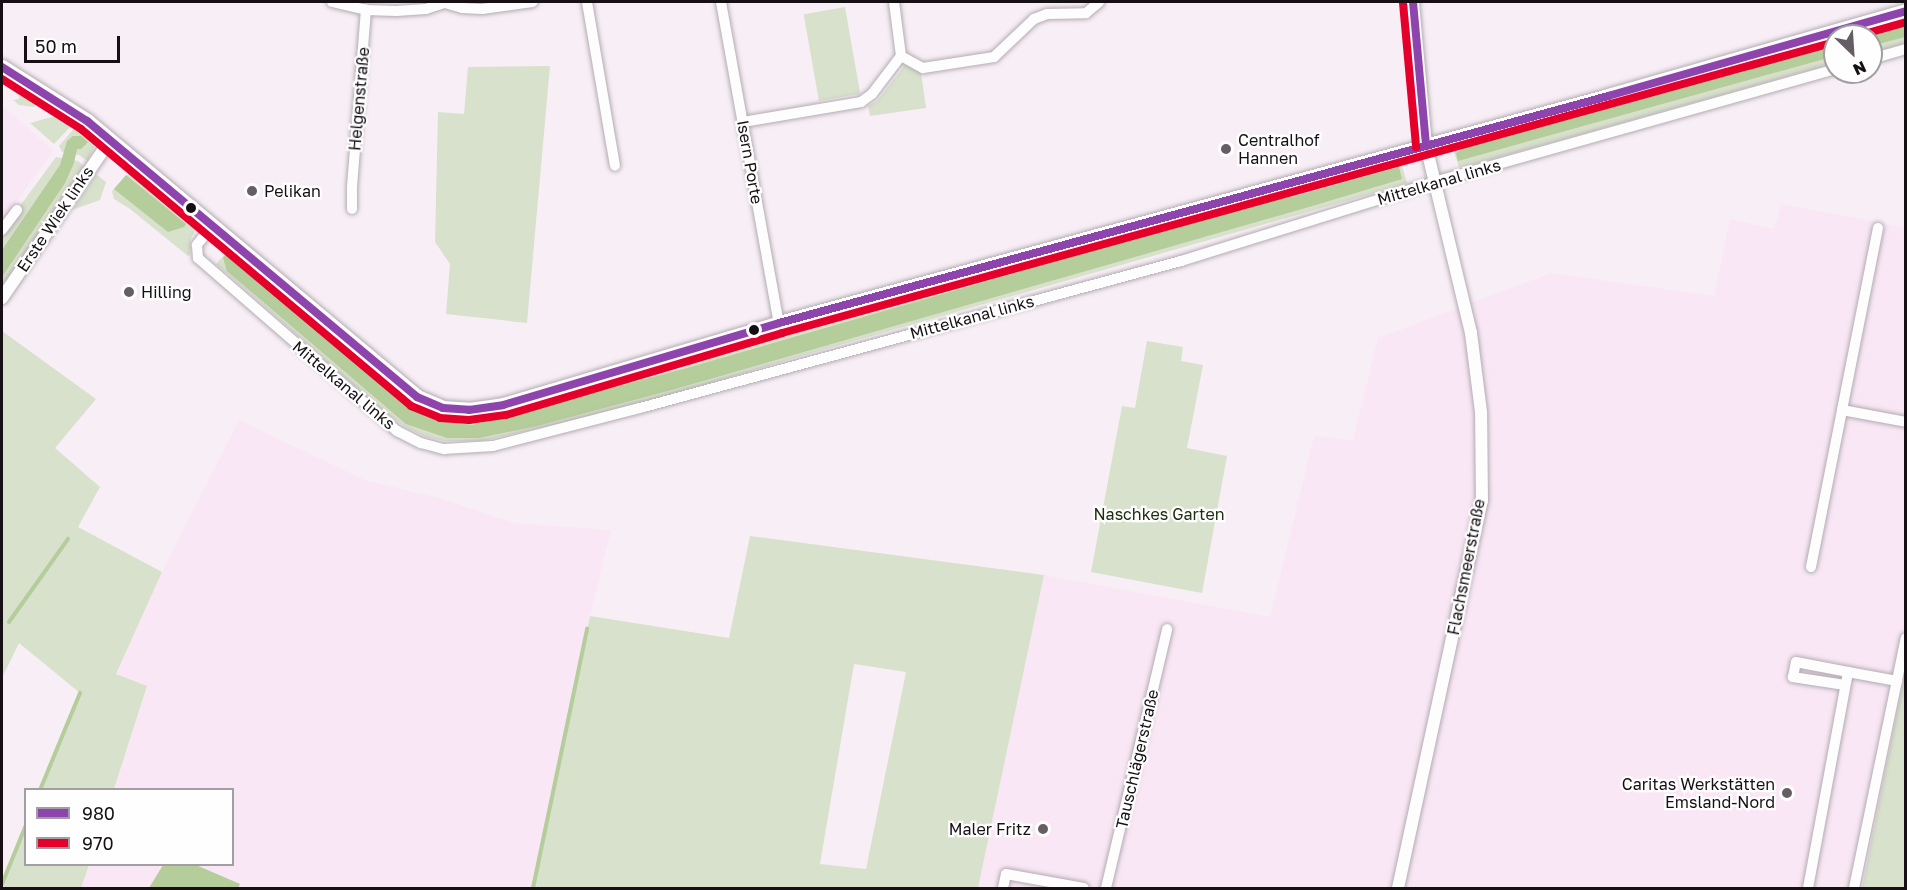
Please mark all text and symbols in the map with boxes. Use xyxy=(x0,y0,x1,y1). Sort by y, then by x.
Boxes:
scale bar xyxy=(27,24,123,62)
north arrow xyxy=(1823,24,1883,84)
text: 50 m xyxy=(35,35,77,57)
street label: Helgenstraße xyxy=(345,46,373,152)
text: N xyxy=(1850,57,1870,80)
street label: Isern Porte xyxy=(733,118,767,206)
place label: Centralhof Hannen xyxy=(1238,130,1320,168)
marker: Centralhof Hannen xyxy=(1219,142,1233,156)
street label: Mittelkanal links xyxy=(1375,155,1503,209)
street label: Erste Wiek links xyxy=(13,163,97,275)
place label: Pelikan xyxy=(264,181,321,201)
marker: Pelikan xyxy=(245,184,259,198)
unlabelled marker xyxy=(185,202,197,214)
place label: Hilling xyxy=(141,282,192,302)
marker: Hilling xyxy=(122,285,136,299)
street label: Mittelkanal links xyxy=(908,291,1036,343)
unlabelled marker xyxy=(748,324,760,336)
street label: Mittelkanal links xyxy=(289,337,399,433)
street label: Flachsmeerstraße xyxy=(1443,497,1489,637)
park label: Naschkes Garten xyxy=(1093,504,1225,524)
street label: Tauschlägerstraße xyxy=(1112,688,1162,830)
place label: Caritas Werkstätten Emsland-Nord xyxy=(1622,774,1775,812)
marker: Caritas Werkstätten Emsland-Nord xyxy=(1780,786,1794,800)
legend xyxy=(24,788,234,866)
text: 980 xyxy=(82,802,115,824)
place label: Maler Fritz xyxy=(949,819,1031,839)
marker: Maler Fritz xyxy=(1036,822,1050,836)
text: 970 xyxy=(82,832,114,854)

